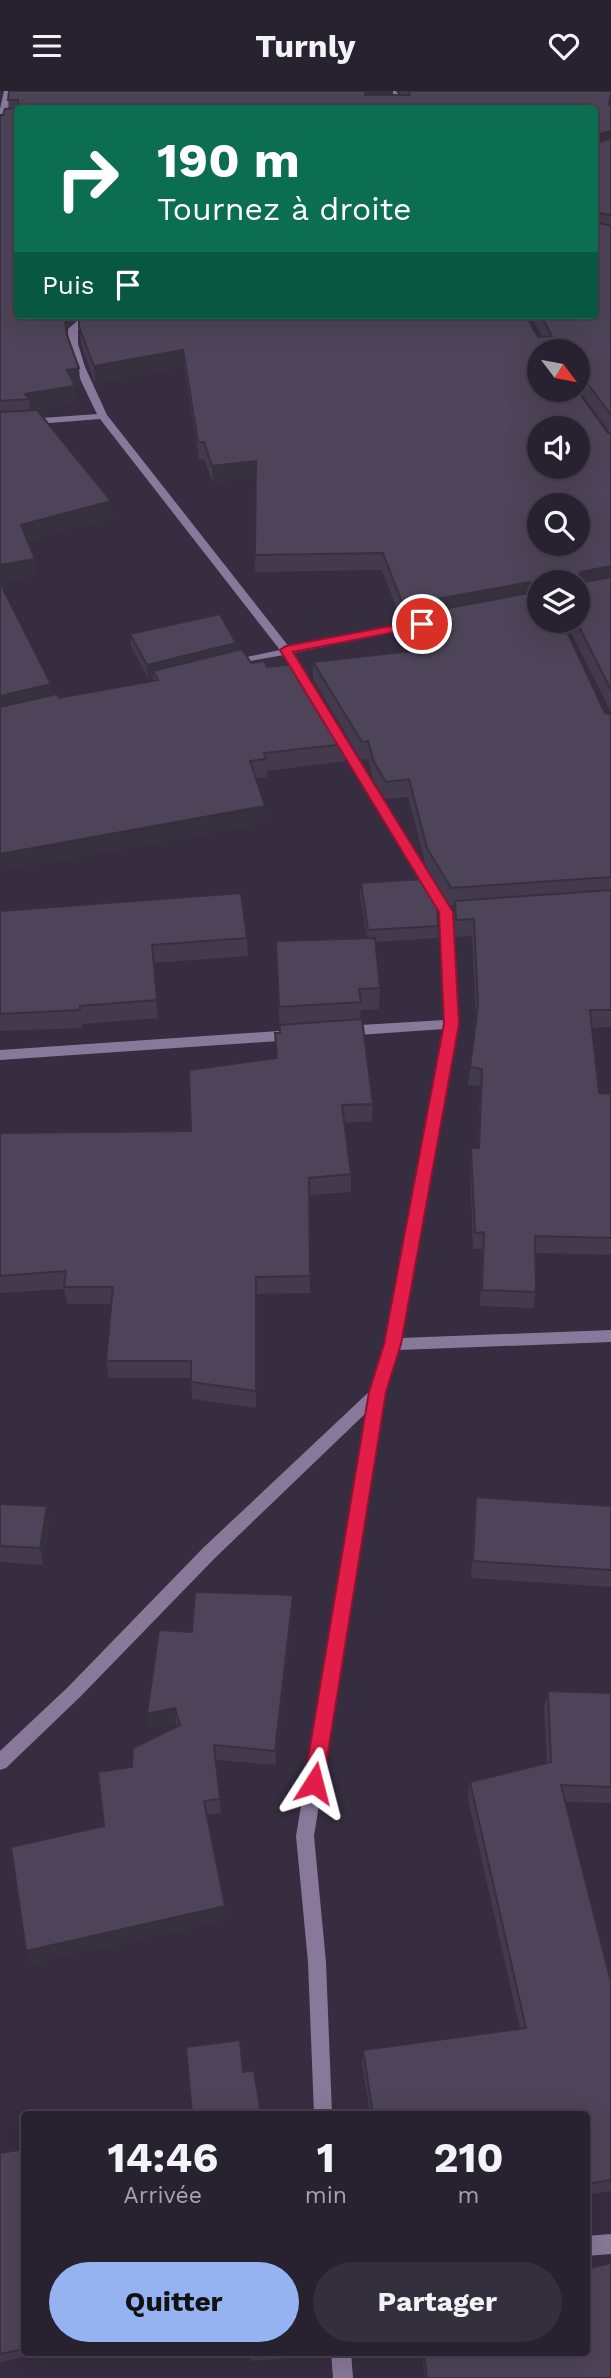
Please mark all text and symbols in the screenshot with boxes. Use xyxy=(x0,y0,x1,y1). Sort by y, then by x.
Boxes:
icon: menu xyxy=(28,27,66,65)
text: Turnly xyxy=(255,27,356,65)
icon: heart xyxy=(545,27,583,65)
text: 190 m xyxy=(157,131,300,189)
icon: right xyxy=(42,133,133,224)
text: Tournez à droite xyxy=(157,190,412,228)
icon: arrive xyxy=(109,266,147,304)
text: Puis xyxy=(42,270,95,300)
north arrow xyxy=(527,339,590,403)
map controls xyxy=(527,339,590,633)
button: sound xyxy=(527,416,590,479)
button: search xyxy=(527,493,590,556)
button: layers xyxy=(527,570,590,633)
pin xyxy=(392,594,452,654)
icon: arrive xyxy=(403,605,441,643)
position arrow xyxy=(277,1746,351,1820)
text: 14:46 xyxy=(107,2133,218,2182)
text: 1 xyxy=(317,2133,335,2182)
text: 210 xyxy=(433,2133,504,2182)
text: Arrivée xyxy=(124,2182,202,2209)
text: min xyxy=(305,2182,347,2209)
text: m xyxy=(458,2182,479,2209)
button: Quitter xyxy=(49,2262,299,2342)
button: Partager xyxy=(313,2262,562,2342)

